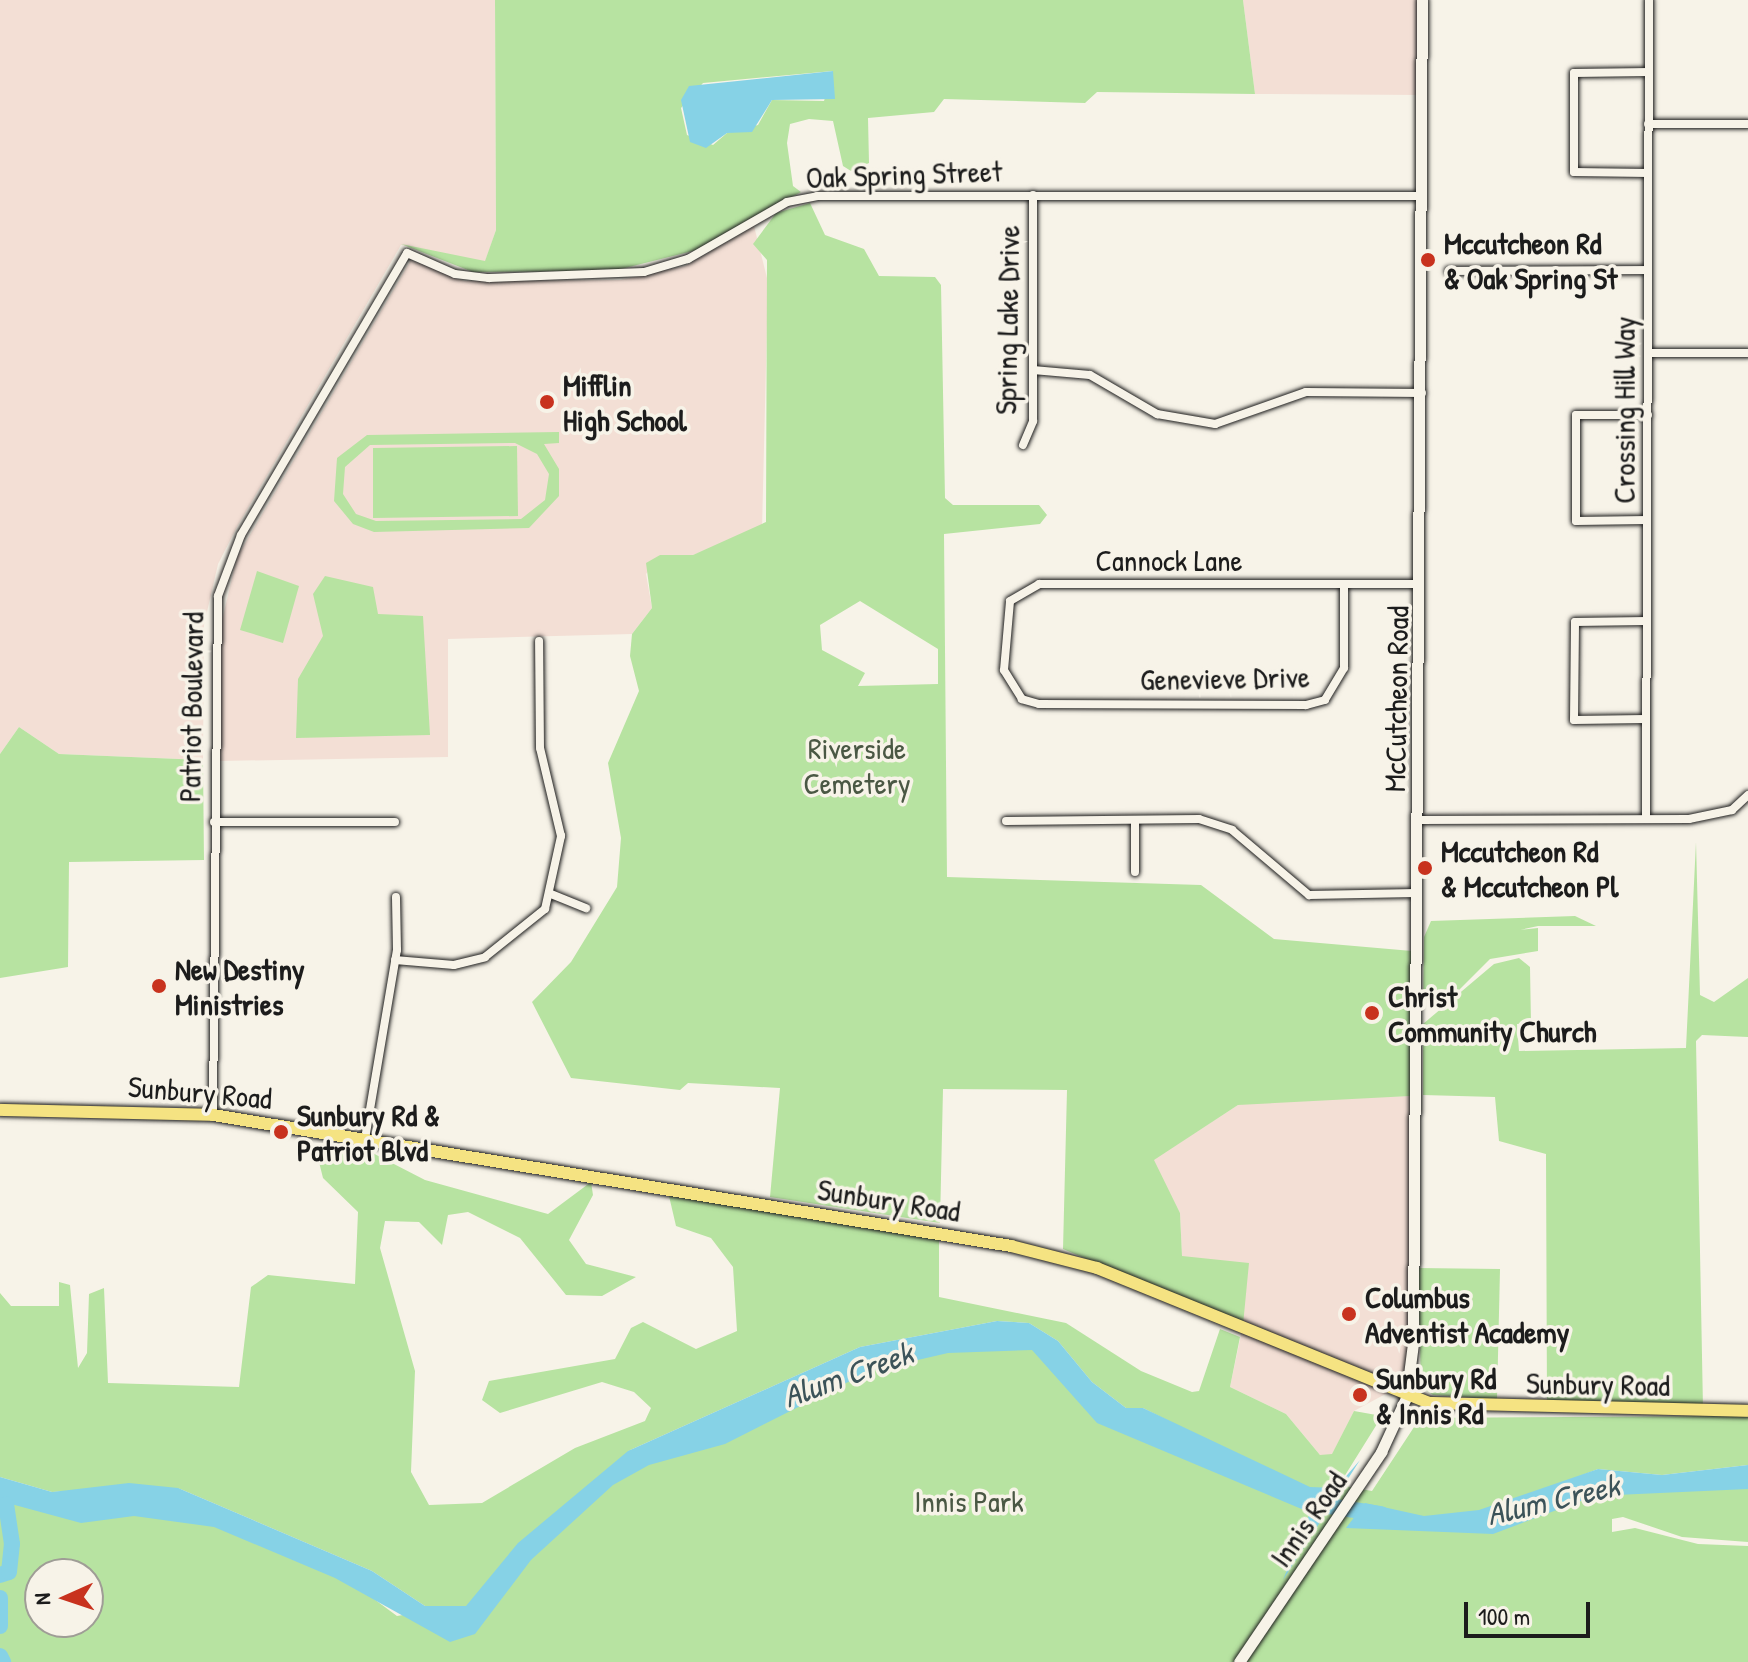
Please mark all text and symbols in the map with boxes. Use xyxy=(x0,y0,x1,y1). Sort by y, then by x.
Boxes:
street label: Oak Spring Street xyxy=(805,153,1003,195)
street label: Spring Lake Drive xyxy=(987,225,1027,415)
place label: Mccutcheon Rd & Oak Spring St xyxy=(1444,225,1617,296)
marker: Mccutcheon Rd & Oak Spring St xyxy=(1419,251,1437,269)
street label: Crossing Hill Way xyxy=(1606,316,1642,504)
place label: Mifflin High School xyxy=(563,367,687,438)
marker: Mifflin High School xyxy=(538,393,556,411)
street label: Cannock Lane xyxy=(1096,542,1242,578)
street label: McCutcheon Road xyxy=(1376,606,1416,792)
street label: Patriot Boulevard xyxy=(171,612,211,802)
street label: Genevieve Drive xyxy=(1140,659,1310,697)
park label: Riverside Cemetery xyxy=(803,730,911,800)
place label: Mccutcheon Rd & Mccutcheon Pl xyxy=(1441,833,1618,904)
marker: Mccutcheon Rd & Mccutcheon Pl xyxy=(1416,859,1434,877)
place label: New Destiny Ministries xyxy=(175,951,305,1022)
marker: New Destiny Ministries xyxy=(150,977,168,995)
place label: Christ Community Church xyxy=(1388,978,1596,1048)
marker: Christ Community Church xyxy=(1363,1004,1381,1022)
street label: Sunbury Road xyxy=(127,1068,273,1116)
place label: Sunbury Rd & Patriot Blvd xyxy=(297,1097,440,1168)
marker: Sunbury Rd & Patriot Blvd xyxy=(272,1123,290,1141)
street label: Sunbury Road xyxy=(815,1171,963,1229)
place label: Columbus Adventist Academy xyxy=(1365,1279,1569,1350)
marker: Columbus Adventist Academy xyxy=(1340,1305,1358,1323)
water label: Alum Creek xyxy=(778,1334,918,1416)
place label: Sunbury Rd & Innis Rd xyxy=(1376,1360,1496,1430)
street label: Sunbury Road xyxy=(1526,1365,1670,1403)
marker: Sunbury Rd & Innis Rd xyxy=(1351,1386,1369,1404)
street label: Innis Road xyxy=(1262,1464,1354,1574)
water label: Alum Creek xyxy=(1483,1466,1623,1534)
park label: Innis Park xyxy=(914,1483,1024,1519)
north arrow xyxy=(24,1558,104,1638)
scale bar xyxy=(1468,1586,1594,1636)
text: N xyxy=(27,1593,57,1606)
text: 100 m xyxy=(1478,1600,1530,1632)

